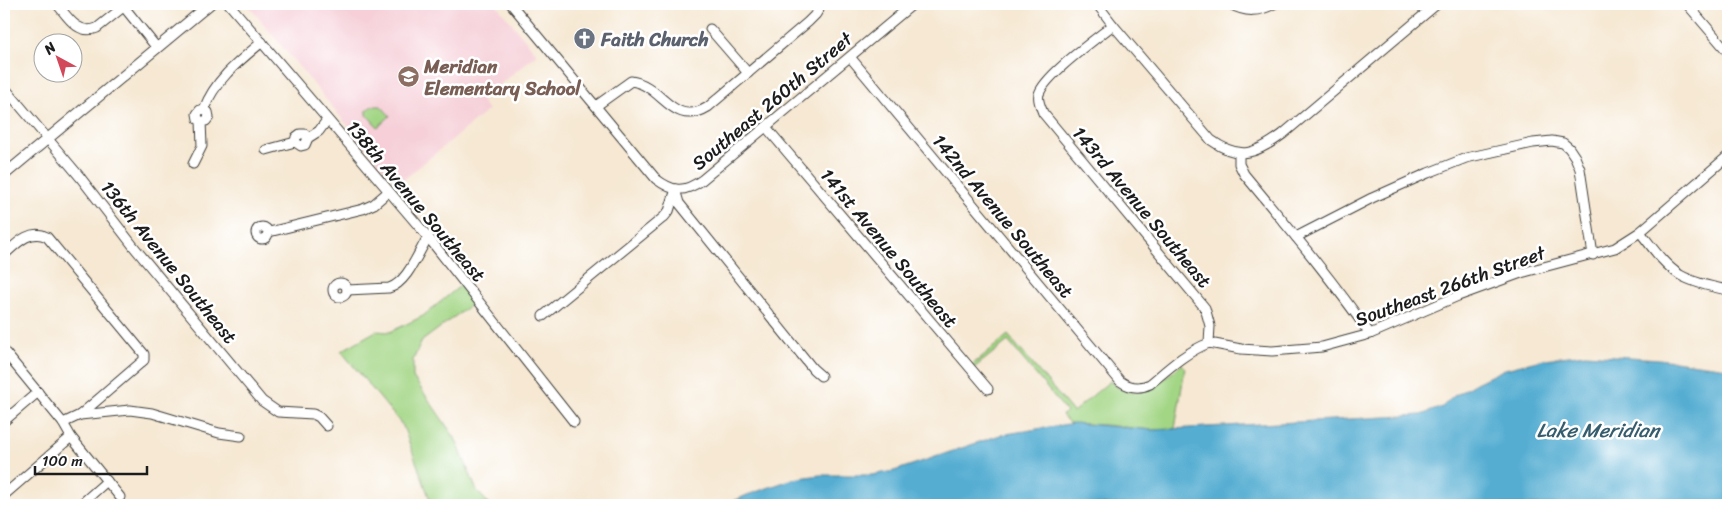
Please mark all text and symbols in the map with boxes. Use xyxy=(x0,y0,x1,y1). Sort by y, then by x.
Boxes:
place label: Faith Church xyxy=(600,23,709,56)
street label: Southeast 260th Street xyxy=(684,23,861,179)
church icon: Faith Church xyxy=(573,27,597,51)
north arrow xyxy=(32,32,82,82)
text: N xyxy=(37,36,62,62)
place label: Meridian Elementary School xyxy=(423,50,581,105)
school or university icon: Meridian Elementary School xyxy=(396,65,420,89)
street label: 138th Avenue Southeast xyxy=(338,112,494,290)
street label: 143rd Avenue Southeast xyxy=(1064,118,1220,296)
street label: 142nd Avenue Southeast xyxy=(924,126,1082,306)
street label: 141st Avenue Southeast xyxy=(812,161,966,335)
street label: 136th Avenue Southeast xyxy=(92,173,246,351)
street label: Southeast 266th Street xyxy=(1350,236,1551,336)
water label: Lake Meridian xyxy=(1537,413,1662,448)
scale bar xyxy=(35,444,148,476)
text: 100 m xyxy=(42,448,83,474)

